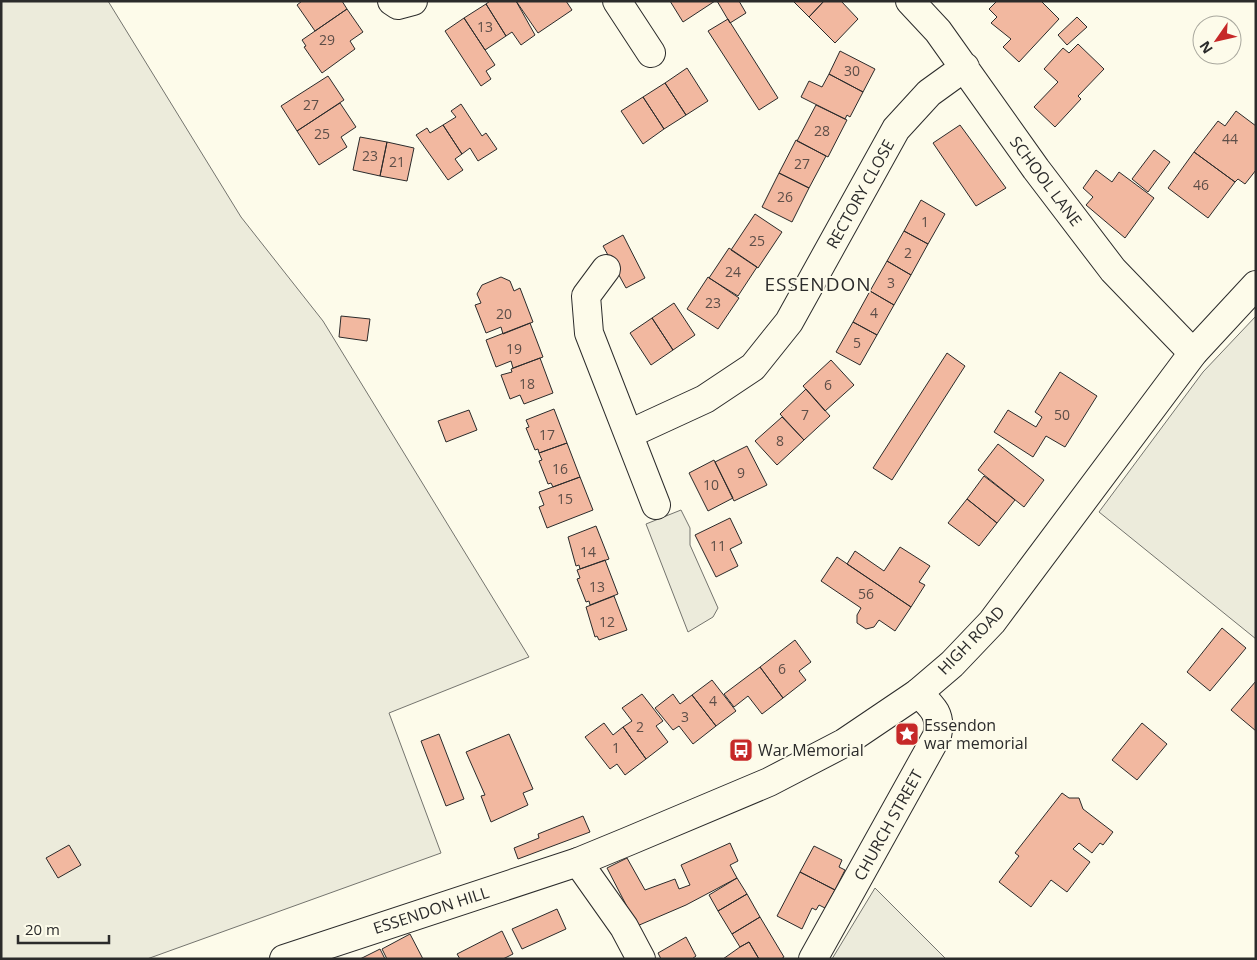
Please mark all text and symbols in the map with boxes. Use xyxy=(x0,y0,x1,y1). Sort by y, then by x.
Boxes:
north arrow xyxy=(1192,15,1242,65)
house number: 13 xyxy=(477,17,493,36)
house number: 29 xyxy=(319,30,335,49)
text: N xyxy=(1195,38,1217,58)
house number: 30 xyxy=(844,61,860,80)
house number: 27 xyxy=(303,95,319,114)
house number: 28 xyxy=(814,121,830,140)
house number: 25 xyxy=(314,124,330,143)
house number: 44 xyxy=(1222,129,1238,148)
street label: SCHOOL LANE xyxy=(1005,131,1087,231)
street label: RECTORY CLOSE xyxy=(821,135,899,253)
house number: 23 xyxy=(362,146,378,165)
house number: 21 xyxy=(389,152,405,171)
house number: 27 xyxy=(794,154,810,173)
house number: 46 xyxy=(1193,175,1209,194)
house number: 26 xyxy=(777,187,793,206)
house number: 1 xyxy=(921,212,929,231)
house number: 25 xyxy=(749,231,765,250)
house number: 2 xyxy=(904,243,912,262)
house number: 24 xyxy=(725,262,741,281)
district label: ESSENDON xyxy=(764,271,872,297)
house number: 3 xyxy=(887,273,895,292)
house number: 23 xyxy=(705,293,721,312)
house number: 4 xyxy=(870,303,878,322)
house number: 20 xyxy=(496,304,512,323)
house number: 5 xyxy=(853,333,861,352)
house number: 19 xyxy=(506,339,522,358)
house number: 18 xyxy=(519,374,535,393)
house number: 6 xyxy=(824,375,832,394)
house number: 7 xyxy=(801,405,809,424)
house number: 50 xyxy=(1054,405,1070,424)
house number: 17 xyxy=(539,425,555,444)
house number: 8 xyxy=(776,431,784,450)
house number: 16 xyxy=(552,459,568,478)
house number: 9 xyxy=(737,463,745,482)
house number: 10 xyxy=(703,475,719,494)
house number: 15 xyxy=(557,489,573,508)
house number: 11 xyxy=(710,536,726,555)
house number: 14 xyxy=(580,542,596,561)
house number: 13 xyxy=(589,577,605,596)
house number: 56 xyxy=(858,584,874,603)
street label: HIGH ROAD xyxy=(933,601,1009,679)
house number: 12 xyxy=(599,612,615,631)
house number: 6 xyxy=(778,659,786,678)
house number: 4 xyxy=(709,691,717,710)
house number: 3 xyxy=(681,707,689,726)
place label: Essendon war memorial xyxy=(924,714,1028,754)
house number: 2 xyxy=(636,717,644,736)
place icon: Essendon war memorial xyxy=(894,721,920,747)
bus stop icon: War Memorial xyxy=(728,737,754,763)
house number: 1 xyxy=(612,738,620,757)
place label: War Memorial xyxy=(758,739,864,761)
street label: CHURCH STREET xyxy=(848,765,928,884)
street label: ESSENDON HILL xyxy=(370,881,492,939)
scale bar xyxy=(18,912,109,944)
text: 20 m xyxy=(25,919,60,939)

